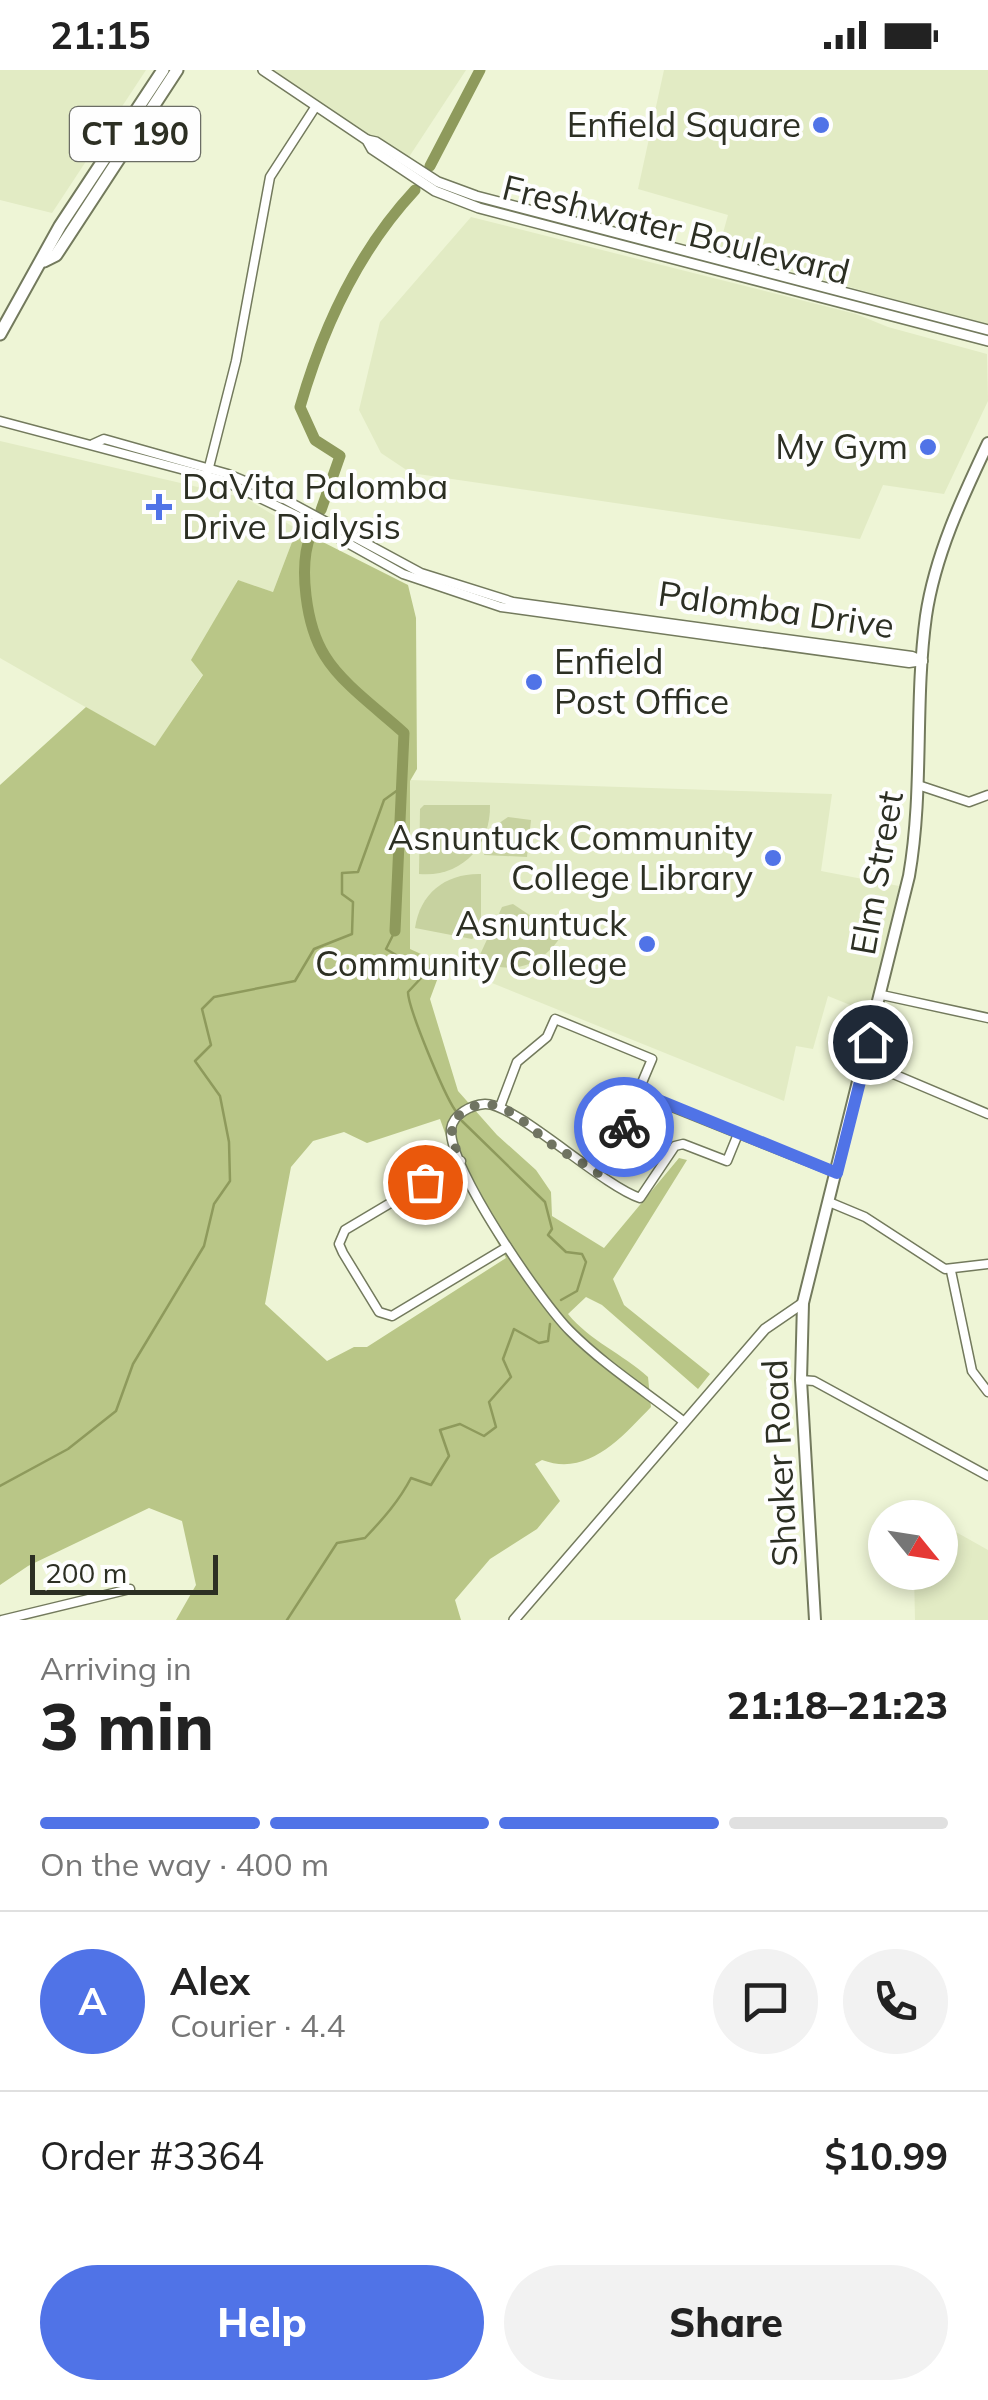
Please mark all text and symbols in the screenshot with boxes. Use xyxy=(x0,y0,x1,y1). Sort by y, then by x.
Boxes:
text: 21:15 xyxy=(50,11,151,59)
place label: Enfield Square xyxy=(567,102,801,146)
road number: CT 190 xyxy=(70,107,200,161)
marker: Enfield Square xyxy=(810,114,832,136)
street label: Freshwater Boulevard xyxy=(498,165,854,293)
place label: My Gym xyxy=(775,424,908,468)
marker: My Gym xyxy=(917,436,939,458)
place label: DaVita Palomba Drive Dialysis xyxy=(182,464,448,548)
marker: DaVita Palomba Drive Dialysis xyxy=(146,494,172,520)
street label: Palomba Drive xyxy=(655,571,897,647)
place label: Enfield Post Office xyxy=(554,639,729,723)
marker: Enfield Post Office xyxy=(523,671,545,693)
street label: Elm Street xyxy=(840,787,912,958)
place label: Asnuntuck Community College Library xyxy=(388,815,753,899)
marker: Asnuntuck Community College Library xyxy=(762,847,784,869)
place label: Asnuntuck Community College xyxy=(315,901,628,985)
marker: Asnuntuck Community College xyxy=(636,933,658,955)
pin xyxy=(828,1000,913,1085)
icon: home xyxy=(843,1015,898,1070)
courier xyxy=(574,1077,674,1177)
icon: bike xyxy=(597,1100,652,1155)
pin xyxy=(383,1140,468,1225)
icon: bag xyxy=(398,1155,453,1210)
street label: Shaker Road xyxy=(752,1358,806,1568)
north arrow xyxy=(868,1500,958,1590)
map controls xyxy=(868,1500,958,1590)
scale bar xyxy=(30,1550,218,1594)
text: 200 m xyxy=(45,1555,127,1590)
text: Arriving in xyxy=(40,1648,192,1688)
text: 21:18–21:23 xyxy=(727,1681,948,1729)
text: 3 min xyxy=(40,1685,214,1766)
text: On the way · 400 m xyxy=(40,1844,329,1884)
button: chat xyxy=(713,1949,818,2054)
button: phone xyxy=(843,1949,948,2054)
text: Alex xyxy=(170,1957,250,2005)
text: A xyxy=(78,1977,107,2025)
text: Courier · 4.4 xyxy=(170,2005,346,2045)
text: Order #3364 xyxy=(40,2132,264,2180)
text: $10.99 xyxy=(825,2132,948,2180)
button: Help xyxy=(40,2265,484,2380)
button: Share xyxy=(504,2265,948,2380)

